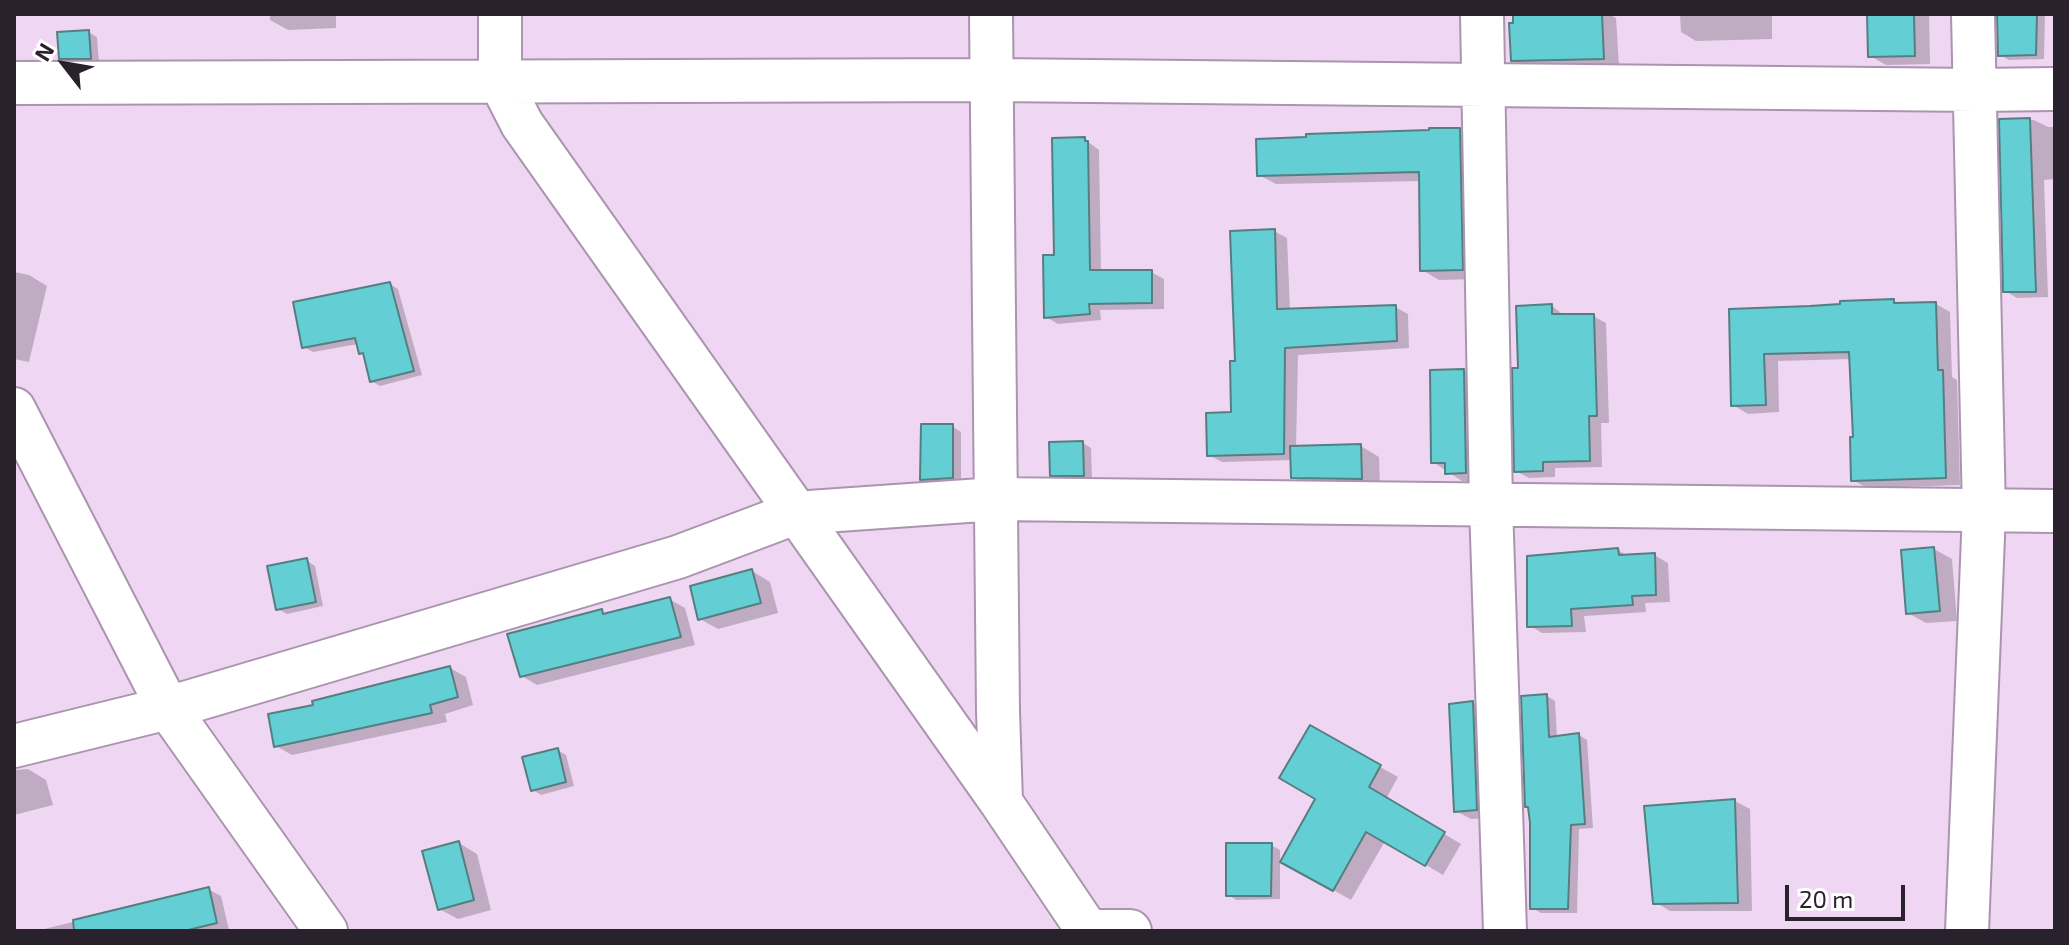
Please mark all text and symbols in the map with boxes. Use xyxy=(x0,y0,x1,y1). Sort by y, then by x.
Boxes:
north arrow xyxy=(24,24,104,104)
text: N xyxy=(28,38,59,65)
scale bar xyxy=(1789,869,1909,919)
text: 20 m xyxy=(1799,884,1853,913)

